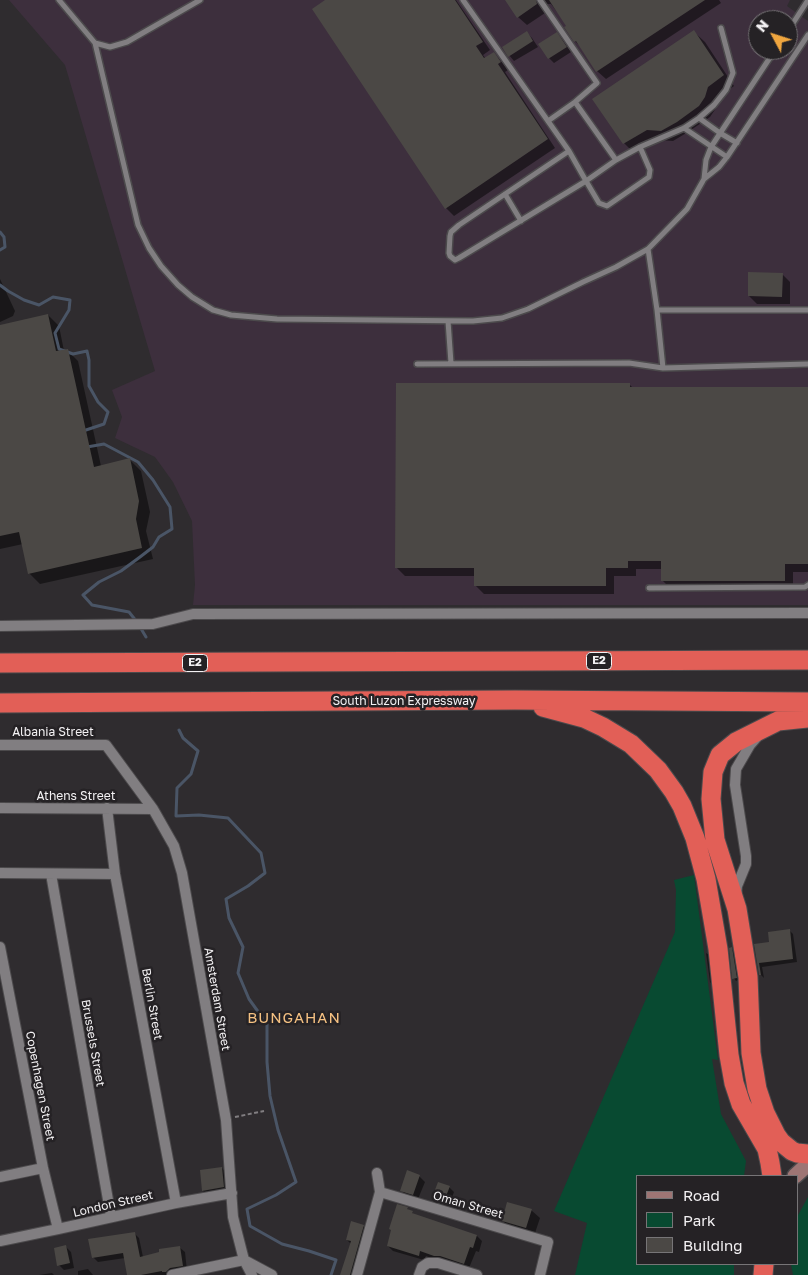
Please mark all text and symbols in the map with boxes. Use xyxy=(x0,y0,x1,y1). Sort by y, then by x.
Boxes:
north arrow xyxy=(748,10,798,60)
text: N xyxy=(752,16,772,35)
road number: E2 xyxy=(586,652,612,669)
road number: E2 xyxy=(182,654,208,671)
street label: South Luzon Expressway xyxy=(332,694,476,708)
street label: Albania Street xyxy=(12,725,94,739)
street label: Athens Street xyxy=(37,789,115,803)
street label: Amsterdam Street xyxy=(201,946,233,1052)
street label: Berlin Street xyxy=(139,967,165,1041)
street label: Brussels Street xyxy=(78,998,108,1088)
district label: BUNGAHAN xyxy=(246,1009,342,1027)
street label: Copenhagen Street xyxy=(22,1030,58,1142)
legend xyxy=(636,1175,798,1265)
text: Road xyxy=(683,1186,720,1204)
street label: London Street xyxy=(72,1188,154,1220)
street label: Oman Street xyxy=(431,1188,505,1222)
text: Park xyxy=(683,1211,715,1229)
text: Building xyxy=(683,1236,743,1254)

